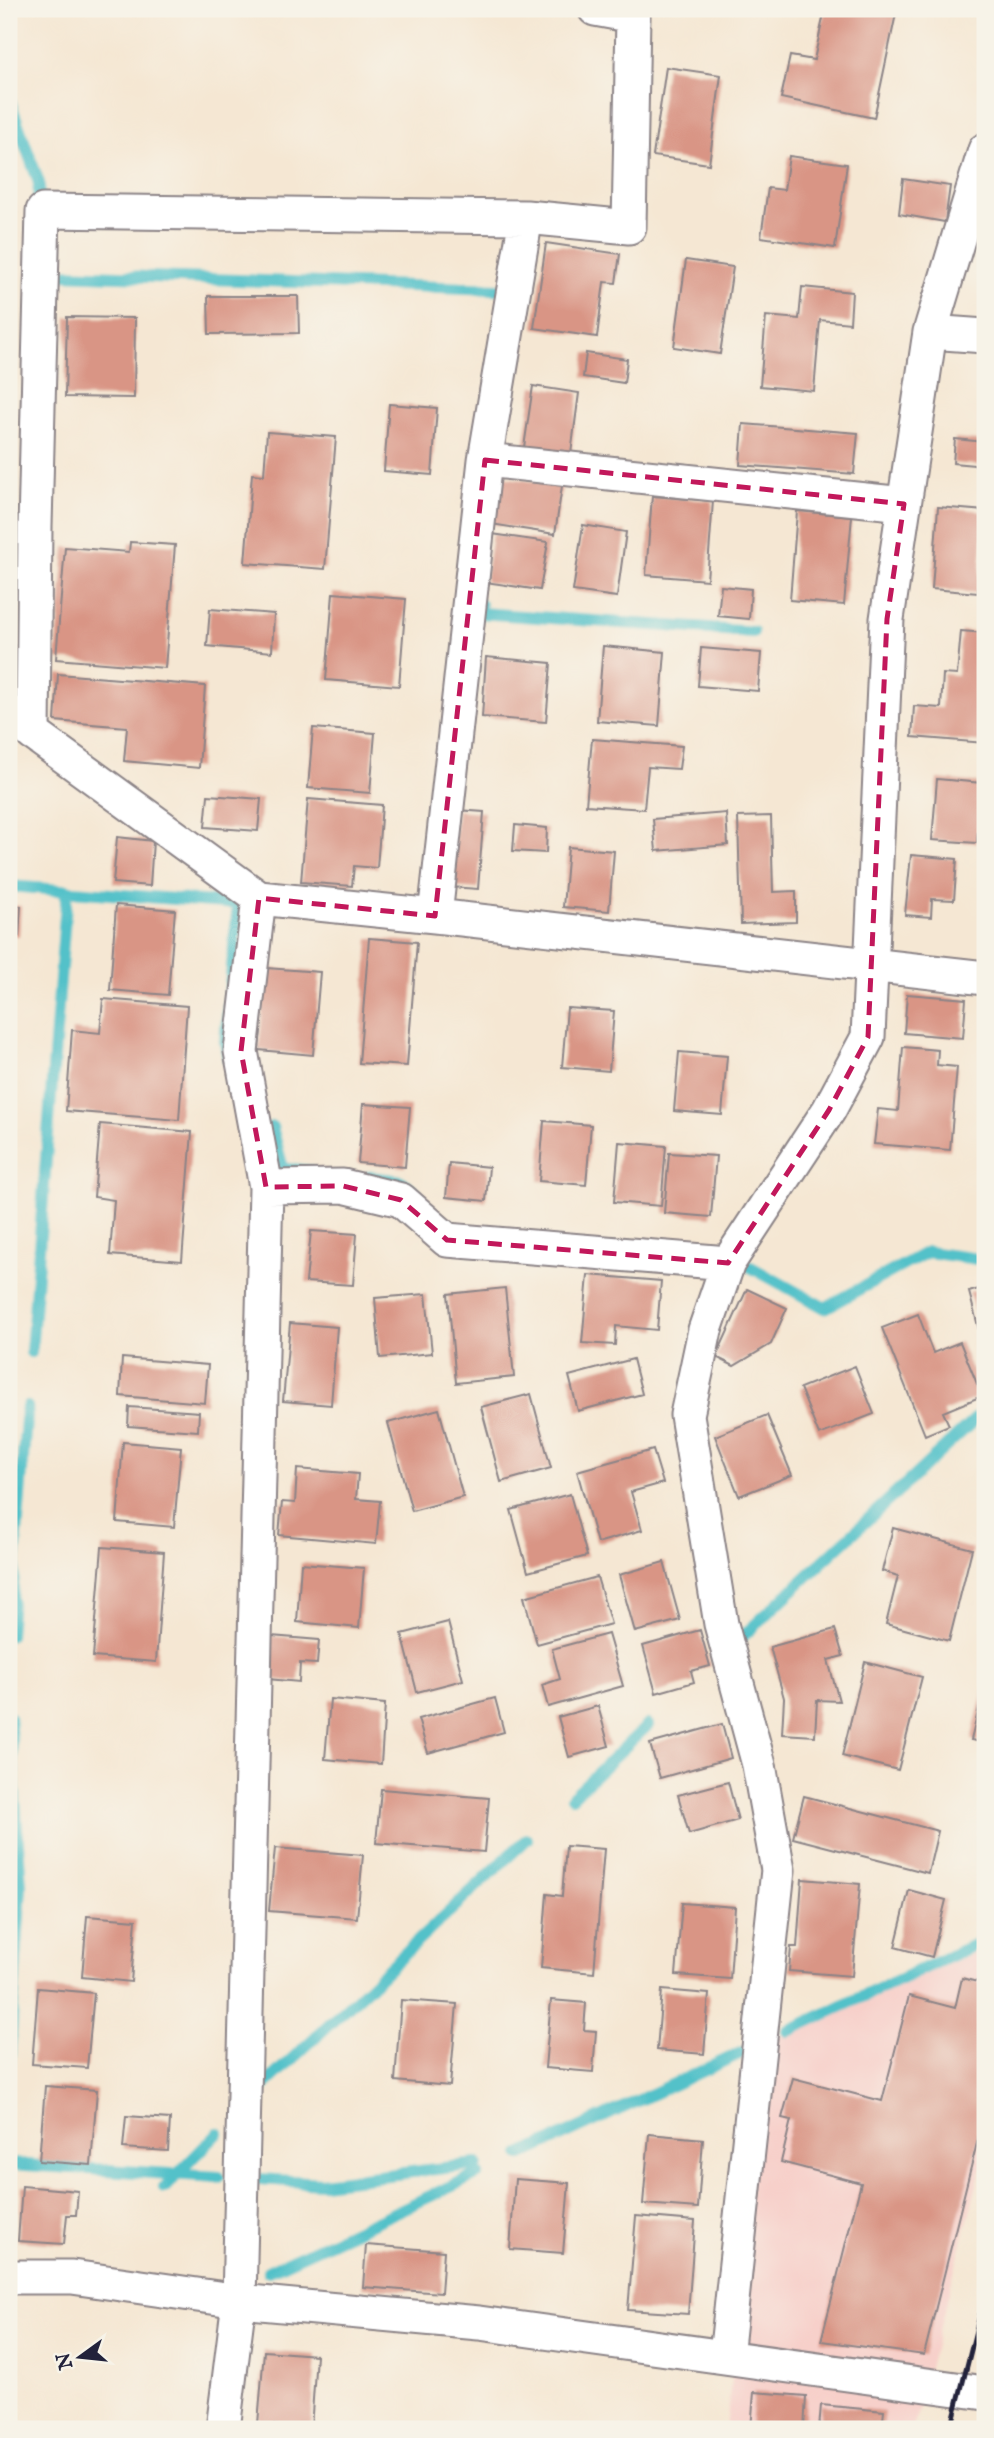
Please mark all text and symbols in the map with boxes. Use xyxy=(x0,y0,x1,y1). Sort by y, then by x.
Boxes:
north arrow xyxy=(46,2322,116,2392)
text: N xyxy=(52,2349,79,2373)

